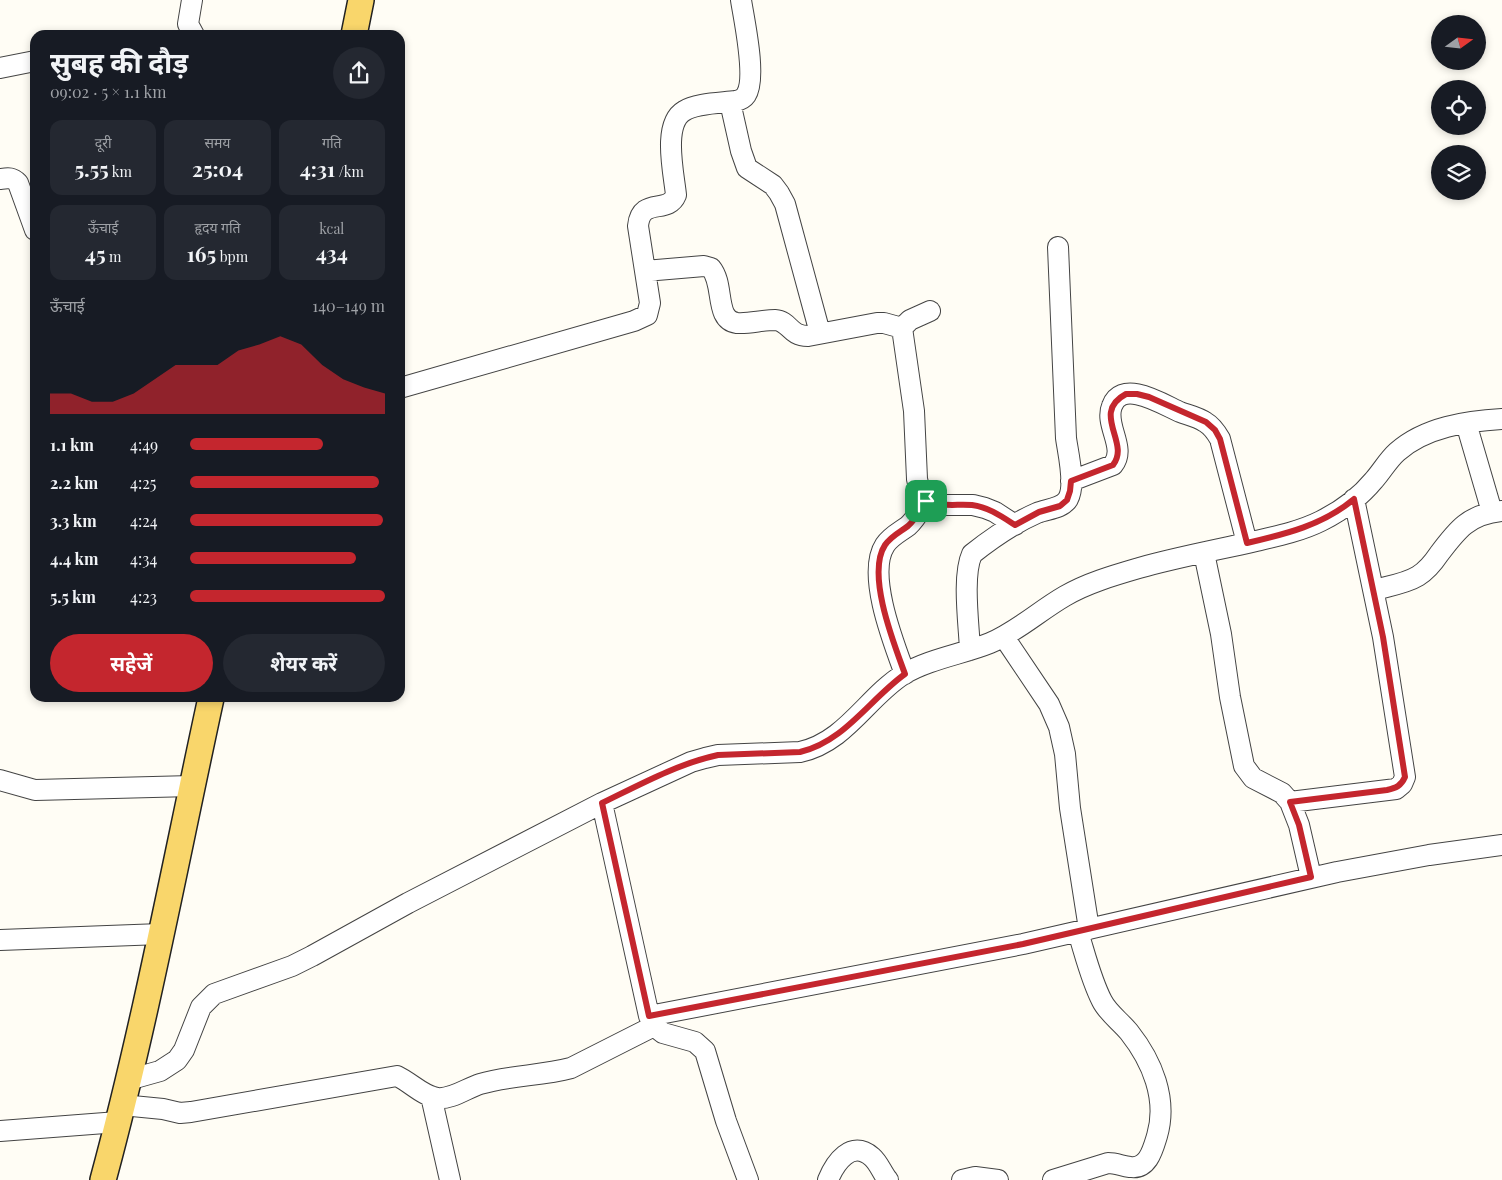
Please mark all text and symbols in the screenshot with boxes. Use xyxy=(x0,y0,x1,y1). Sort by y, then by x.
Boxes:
north arrow xyxy=(1431,15,1486,70)
map controls xyxy=(1431,15,1486,200)
text: सुबह की दौड़ xyxy=(50,43,188,80)
button: share xyxy=(333,47,385,99)
button: locate xyxy=(1431,80,1486,135)
text: 09:02 · 5 × 1.1 km xyxy=(50,81,166,102)
text: दूरी xyxy=(95,133,112,152)
text: समय xyxy=(205,133,230,152)
text: गति xyxy=(322,133,342,152)
button: layers xyxy=(1431,145,1486,200)
text: 5.55 xyxy=(74,154,109,182)
text: 25:04 xyxy=(192,154,243,182)
text: 4:31 xyxy=(300,154,335,182)
text: km xyxy=(109,162,132,181)
text: /km xyxy=(335,162,364,181)
text: ऊँचाई xyxy=(88,218,118,237)
text: हृदय गति xyxy=(194,218,241,237)
text: kcal xyxy=(319,219,344,238)
text: 434 xyxy=(316,238,348,266)
text: 45 xyxy=(85,239,106,267)
text: 165 xyxy=(187,239,216,267)
text: m xyxy=(106,247,121,266)
text: bpm xyxy=(216,247,248,266)
text: ऊँचाई xyxy=(50,295,85,316)
text: 140–149 m xyxy=(312,295,385,316)
text: 1.1 km xyxy=(50,434,94,455)
text: 4:49 xyxy=(130,434,158,455)
text: 2.2 km xyxy=(50,472,98,493)
text: 4:25 xyxy=(130,472,156,493)
pin xyxy=(905,480,947,522)
icon: arrive xyxy=(912,487,940,515)
text: 3.3 km xyxy=(50,510,97,531)
text: 4:24 xyxy=(130,510,158,531)
text: 4.4 km xyxy=(50,548,98,569)
text: 4:34 xyxy=(130,548,157,569)
text: 5.5 km xyxy=(50,586,96,607)
text: 4:23 xyxy=(130,586,157,607)
button: सहेजें xyxy=(50,634,213,692)
button: शेयर करें xyxy=(223,634,385,692)

